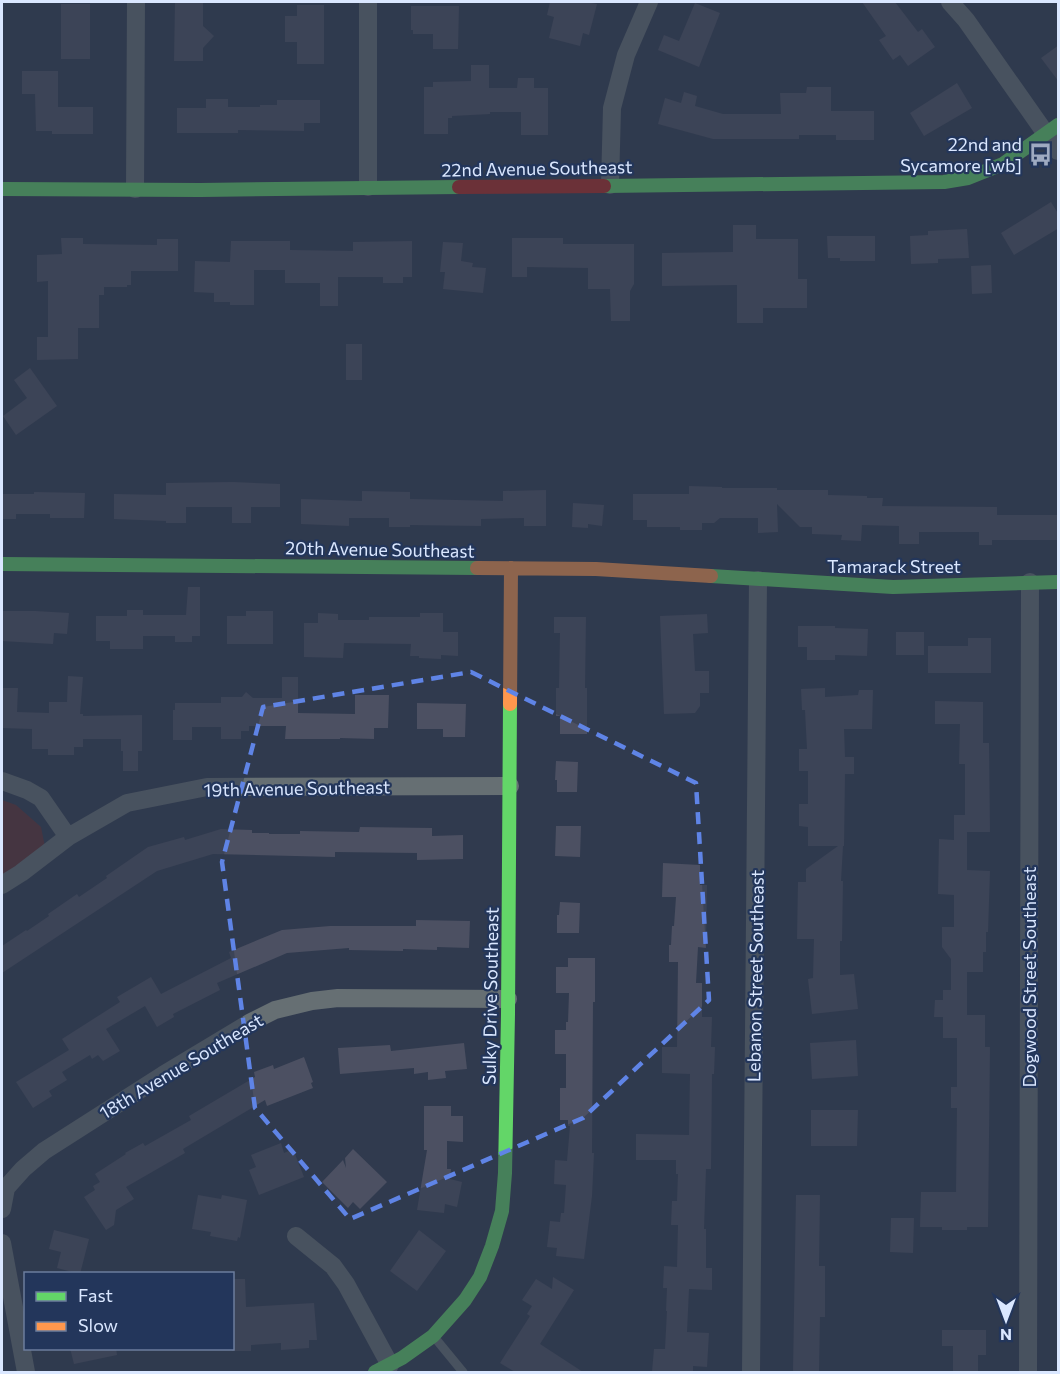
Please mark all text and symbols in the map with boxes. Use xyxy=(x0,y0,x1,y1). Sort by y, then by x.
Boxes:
place label: 22nd and Sycamore [wb] xyxy=(900,133,1022,176)
bus stop icon: 22nd and Sycamore [wb] xyxy=(1027,141,1053,167)
street label: 22nd Avenue Southeast xyxy=(441,155,633,181)
street label: 20th Avenue Southeast xyxy=(285,536,475,562)
street label: Tamarack Street xyxy=(827,555,961,577)
street label: 19th Avenue Southeast xyxy=(203,775,391,801)
street label: Dogwood Street Southeast xyxy=(1018,866,1040,1088)
street label: Lebanon Street Southeast xyxy=(742,870,768,1082)
street label: Sulky Drive Southeast xyxy=(477,907,503,1085)
street label: 18th Avenue Southeast xyxy=(95,1008,267,1124)
legend xyxy=(24,1272,234,1350)
text: Fast xyxy=(78,1284,113,1306)
north arrow xyxy=(976,1290,1036,1350)
text: Slow xyxy=(78,1314,118,1336)
text: N xyxy=(1000,1326,1012,1345)

